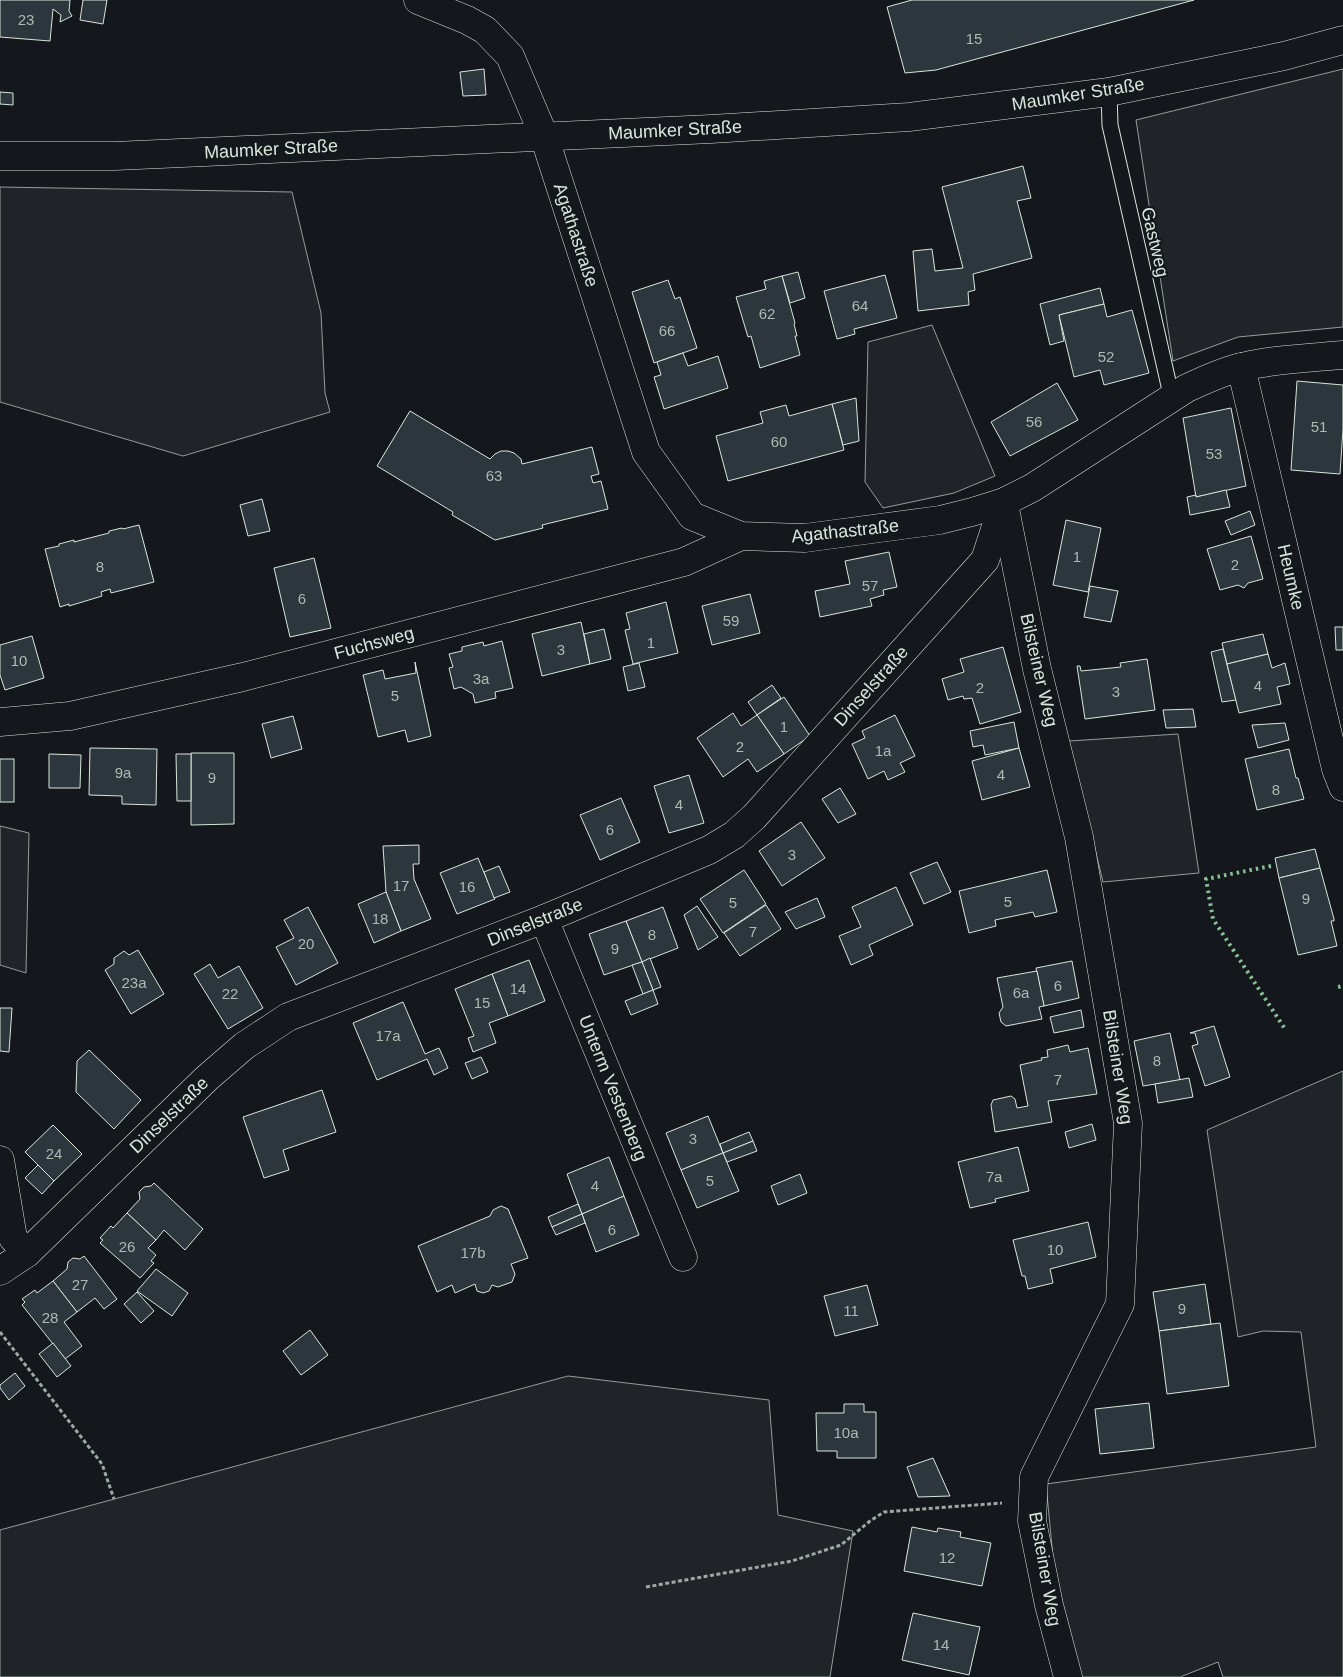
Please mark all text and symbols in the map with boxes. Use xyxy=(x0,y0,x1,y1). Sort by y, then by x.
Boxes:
house number: 23 xyxy=(18,11,34,28)
house number: 15 xyxy=(966,30,982,47)
street label: Maumker Straße xyxy=(1010,74,1146,114)
street label: Maumker Straße xyxy=(608,117,742,143)
street label: Maumker Straße xyxy=(204,136,338,162)
street label: Agathastraße xyxy=(550,181,602,289)
street label: Gastweg xyxy=(1137,205,1173,279)
house number: 64 xyxy=(852,297,868,314)
house number: 62 xyxy=(759,305,775,322)
house number: 66 xyxy=(659,322,675,339)
house number: 52 xyxy=(1098,348,1114,365)
house number: 56 xyxy=(1026,413,1042,430)
house number: 51 xyxy=(1311,418,1327,435)
house number: 60 xyxy=(771,433,787,450)
house number: 53 xyxy=(1206,445,1222,462)
house number: 63 xyxy=(486,467,502,484)
street label: Agathastraße xyxy=(790,515,900,547)
street label: Heumke xyxy=(1274,542,1308,612)
house number: 1 xyxy=(1073,548,1081,565)
house number: 2 xyxy=(1231,556,1239,573)
house number: 8 xyxy=(96,558,104,575)
house number: 57 xyxy=(862,577,878,594)
house number: 6 xyxy=(298,590,306,607)
street label: Bilsteiner Weg xyxy=(1016,611,1062,729)
house number: 59 xyxy=(723,612,739,629)
street label: Fuchsweg xyxy=(332,623,416,663)
house number: 1 xyxy=(647,634,655,651)
house number: 3 xyxy=(557,641,565,658)
street label: Dinselstraße xyxy=(830,642,912,730)
house number: 10 xyxy=(11,652,27,669)
house number: 3a xyxy=(473,670,490,687)
house number: 4 xyxy=(1254,677,1262,694)
house number: 2 xyxy=(976,679,984,696)
house number: 3 xyxy=(1112,683,1120,700)
house number: 5 xyxy=(391,687,399,704)
house number: 1 xyxy=(780,718,788,735)
house number: 2 xyxy=(736,738,744,755)
house number: 1a xyxy=(875,742,892,759)
house number: 9a xyxy=(115,764,132,781)
house number: 4 xyxy=(997,766,1005,783)
house number: 9 xyxy=(208,769,216,786)
house number: 8 xyxy=(1272,781,1280,798)
house number: 4 xyxy=(675,796,683,813)
house number: 6 xyxy=(606,821,614,838)
house number: 3 xyxy=(788,846,796,863)
house number: 17 xyxy=(393,877,409,894)
house number: 16 xyxy=(459,878,475,895)
house number: 9 xyxy=(1302,890,1310,907)
house number: 5 xyxy=(1004,893,1012,910)
street label: Dinselstraße xyxy=(484,894,586,950)
house number: 5 xyxy=(729,894,737,911)
house number: 18 xyxy=(372,910,388,927)
house number: 7 xyxy=(749,923,757,940)
house number: 8 xyxy=(648,926,656,943)
house number: 20 xyxy=(298,935,314,952)
house number: 9 xyxy=(611,940,619,957)
house number: 23a xyxy=(121,974,147,991)
house number: 6 xyxy=(1054,977,1062,994)
house number: 14 xyxy=(510,980,526,997)
house number: 6a xyxy=(1013,984,1030,1001)
house number: 22 xyxy=(222,985,238,1002)
house number: 15 xyxy=(474,994,490,1011)
street label: Bilsteiner Weg xyxy=(1099,1008,1137,1126)
street label: Unterm Vestenberg xyxy=(575,1012,651,1164)
house number: 17a xyxy=(375,1027,401,1044)
house number: 8 xyxy=(1153,1052,1161,1069)
house number: 7 xyxy=(1054,1071,1062,1088)
street label: Dinselstraße xyxy=(126,1073,212,1157)
house number: 3 xyxy=(689,1130,697,1147)
house number: 24 xyxy=(46,1145,62,1162)
house number: 7a xyxy=(986,1168,1003,1185)
house number: 5 xyxy=(706,1172,714,1189)
house number: 4 xyxy=(591,1177,599,1194)
house number: 6 xyxy=(608,1221,616,1238)
house number: 26 xyxy=(119,1238,135,1255)
house number: 10 xyxy=(1047,1241,1063,1258)
house number: 17b xyxy=(460,1244,486,1261)
house number: 27 xyxy=(72,1276,88,1293)
house number: 9 xyxy=(1178,1300,1186,1317)
house number: 11 xyxy=(843,1302,859,1319)
house number: 28 xyxy=(42,1309,58,1326)
house number: 10a xyxy=(833,1424,859,1441)
street label: Bilsteiner Weg xyxy=(1025,1510,1065,1628)
house number: 12 xyxy=(939,1549,955,1566)
house number: 14 xyxy=(933,1636,949,1653)

